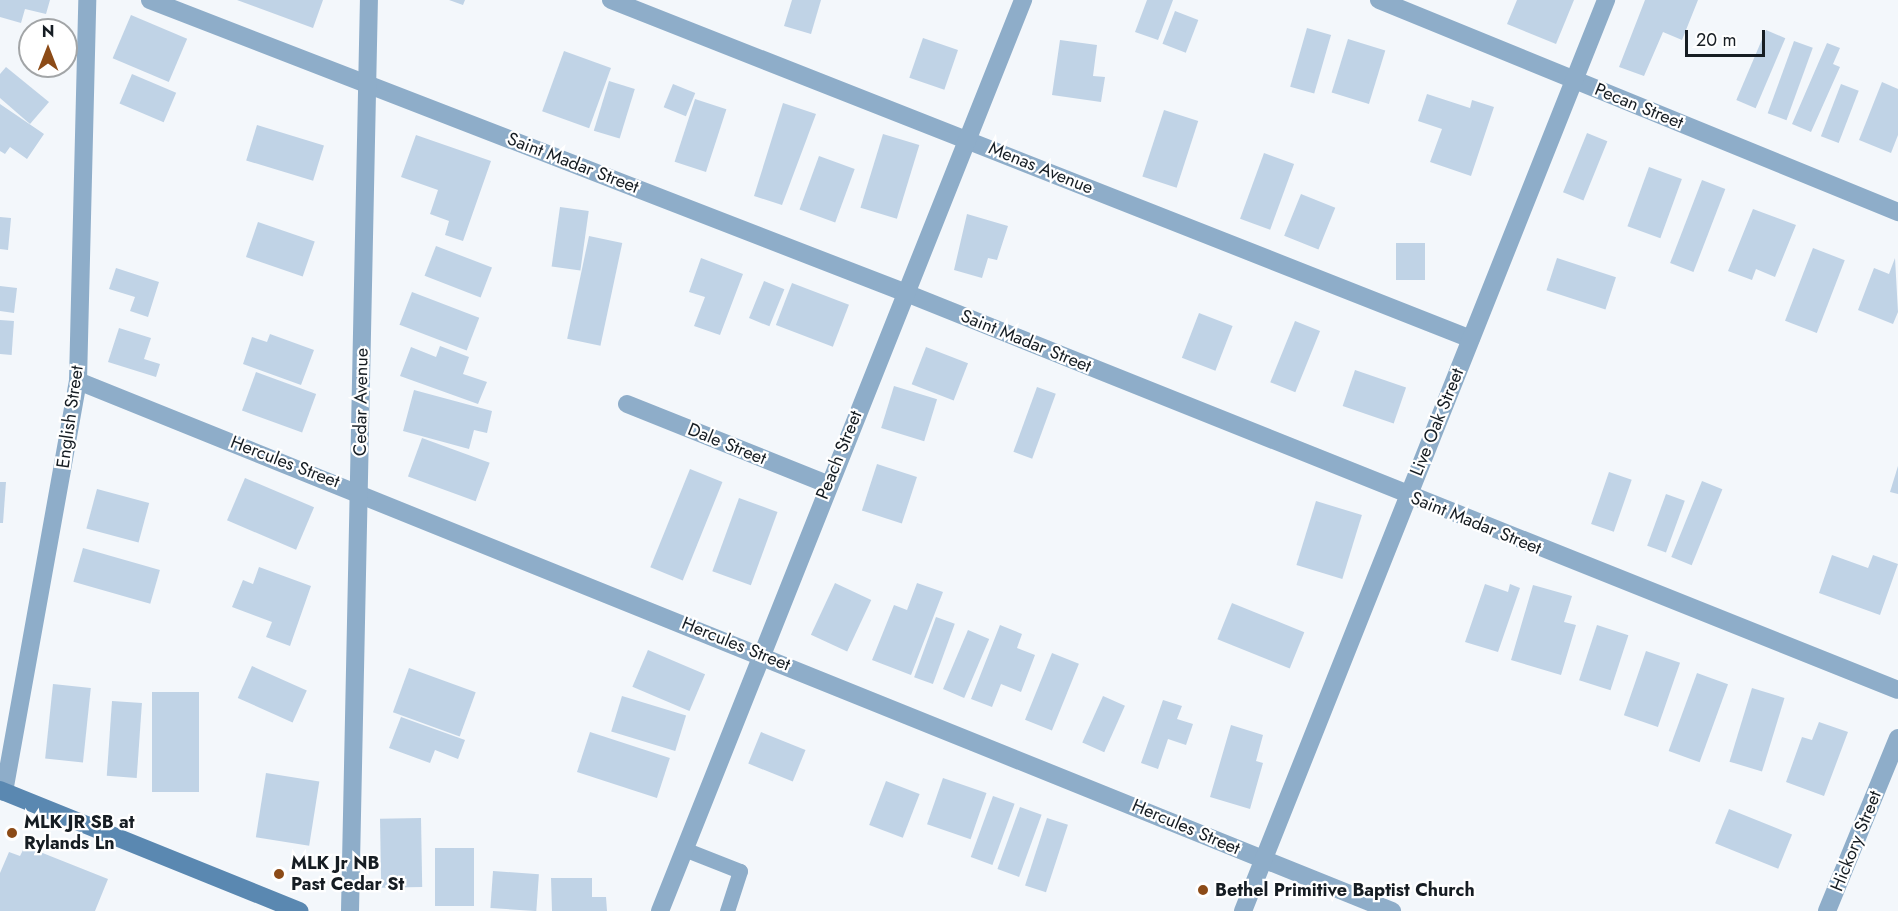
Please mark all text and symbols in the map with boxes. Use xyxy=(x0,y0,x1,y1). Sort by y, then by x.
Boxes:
north arrow xyxy=(18,18,78,78)
scale bar xyxy=(1688,18,1768,56)
text: N xyxy=(42,20,54,43)
text: 20 m xyxy=(1696,27,1736,53)
street label: Pecan Street xyxy=(1592,78,1686,134)
street label: Saint Madar Street xyxy=(504,128,642,198)
street label: Menas Avenue xyxy=(986,137,1096,199)
street label: Saint Madar Street xyxy=(957,305,1095,377)
street label: Cedar Avenue xyxy=(349,348,373,456)
street label: English Street xyxy=(52,364,88,470)
street label: Live Oak Street xyxy=(1406,365,1468,479)
street label: Peach Street xyxy=(811,408,867,502)
street label: Dale Street xyxy=(685,419,769,469)
street label: Hercules Street xyxy=(227,431,343,493)
street label: Saint Madar Street xyxy=(1407,487,1545,559)
street label: Hercules Street xyxy=(679,612,793,676)
street label: Hickory Street xyxy=(1826,788,1886,894)
street label: Hercules Street xyxy=(1129,795,1243,859)
place label: MLK JR SB at Rylands Ln xyxy=(24,812,135,854)
marker: MLK JR SB at Rylands Ln xyxy=(5,826,19,840)
place label: MLK Jr NB Past Cedar St xyxy=(291,853,404,896)
marker: MLK Jr NB Past Cedar St xyxy=(272,867,286,881)
place label: Bethel Primitive Baptist Church xyxy=(1215,879,1475,901)
marker: Bethel Primitive Baptist Church xyxy=(1196,883,1210,897)

